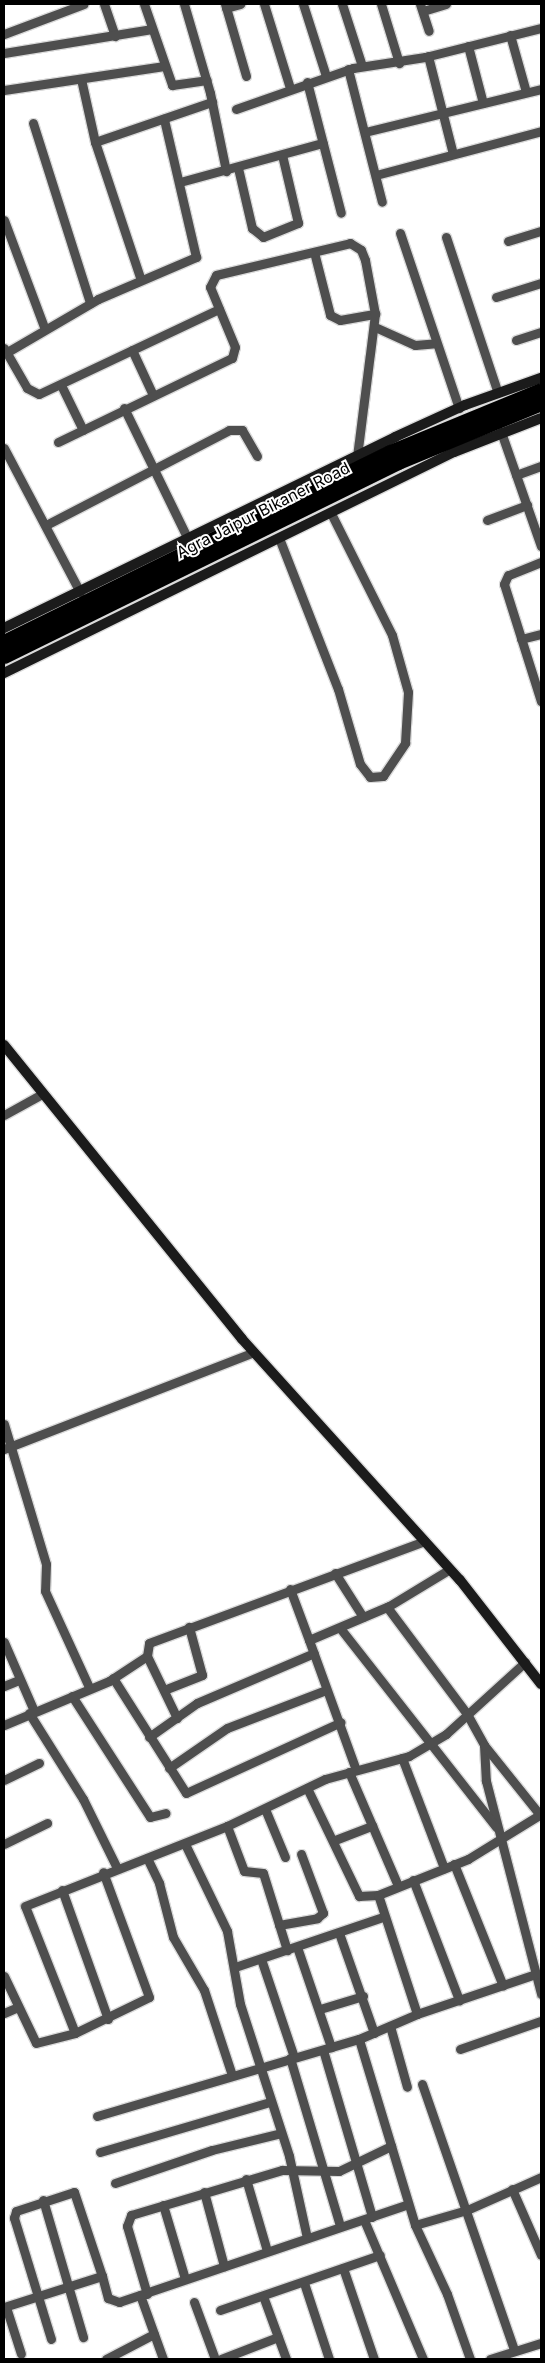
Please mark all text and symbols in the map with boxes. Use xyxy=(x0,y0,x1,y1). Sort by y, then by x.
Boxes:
street label: Agra Jaipur Bikaner Road xyxy=(173,458,353,562)

